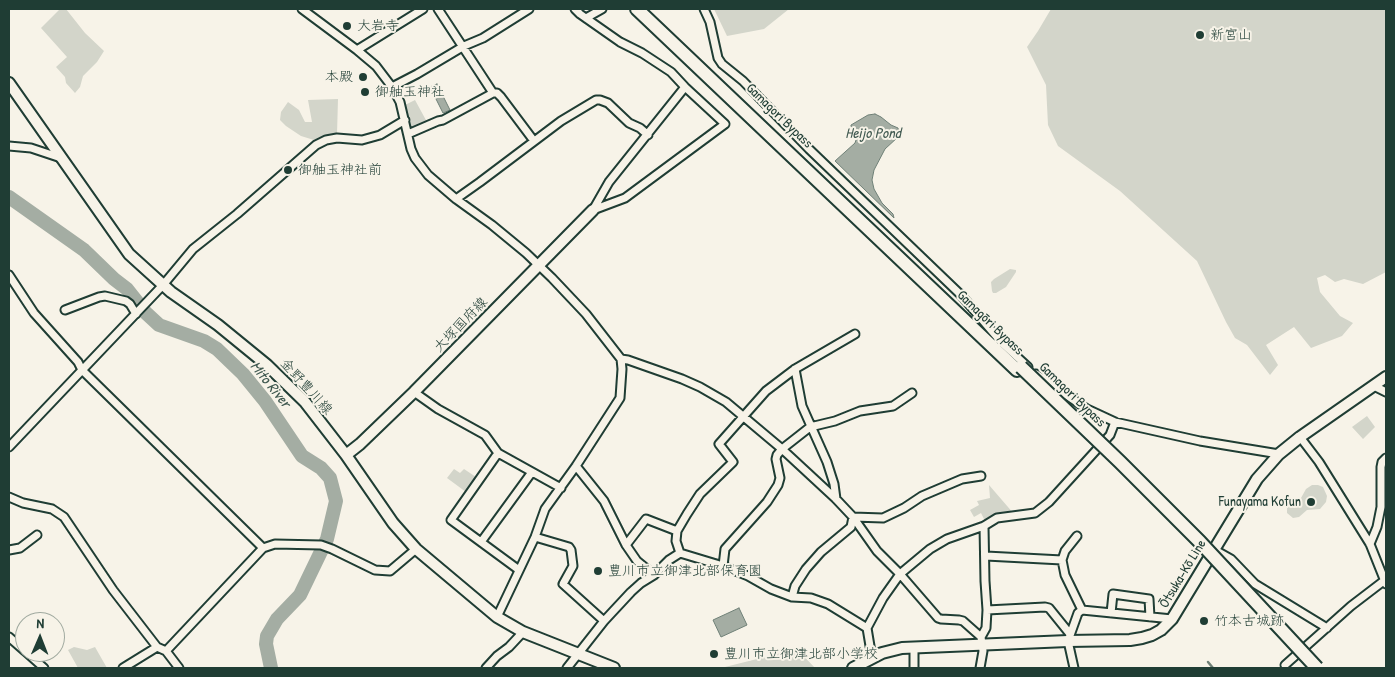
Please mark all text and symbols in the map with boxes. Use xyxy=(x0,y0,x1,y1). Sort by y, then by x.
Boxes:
place label: 大岩寺 xyxy=(357,18,399,34)
marker: 大岩寺 xyxy=(341,20,353,32)
place label: 新宮山 xyxy=(1210,27,1252,43)
marker: 新宮山 xyxy=(1194,29,1206,41)
place label: 本殿 xyxy=(325,69,353,85)
marker: 本殿 xyxy=(357,71,369,83)
street label: Gamagori Bypass xyxy=(742,80,816,152)
place label: 御舳玉神社 xyxy=(375,84,445,100)
marker: 御舳玉神社 xyxy=(359,86,371,98)
water label: Heijo Pond xyxy=(845,125,901,143)
place label: 御舳玉神社前 xyxy=(298,162,382,178)
marker: 御舳玉神社前 xyxy=(282,164,294,176)
street label: Gamagōri Bypass xyxy=(953,287,1027,359)
street label: 大塚国府線 xyxy=(431,294,491,356)
street label: 金野豊川線 xyxy=(276,355,336,419)
water label: Mito River xyxy=(246,358,294,412)
street label: Gamagori Bypass xyxy=(1035,359,1109,431)
place label: Funayama Kofun xyxy=(1219,494,1301,510)
marker: Funayama Kofun xyxy=(1305,496,1317,508)
street label: Ōtsuka-Kō Line xyxy=(1156,537,1210,611)
place label: 豊川市立御津北部保育園 xyxy=(608,563,762,579)
marker: 豊川市立御津北部保育園 xyxy=(592,565,604,577)
north arrow xyxy=(15,612,65,662)
text: N xyxy=(36,613,44,632)
place label: 竹本古城跡 xyxy=(1214,613,1284,629)
marker: 竹本古城跡 xyxy=(1198,615,1210,627)
place label: 豊川市立御津北部小学校 xyxy=(724,646,878,662)
marker: 豊川市立御津北部小学校 xyxy=(708,648,720,660)

